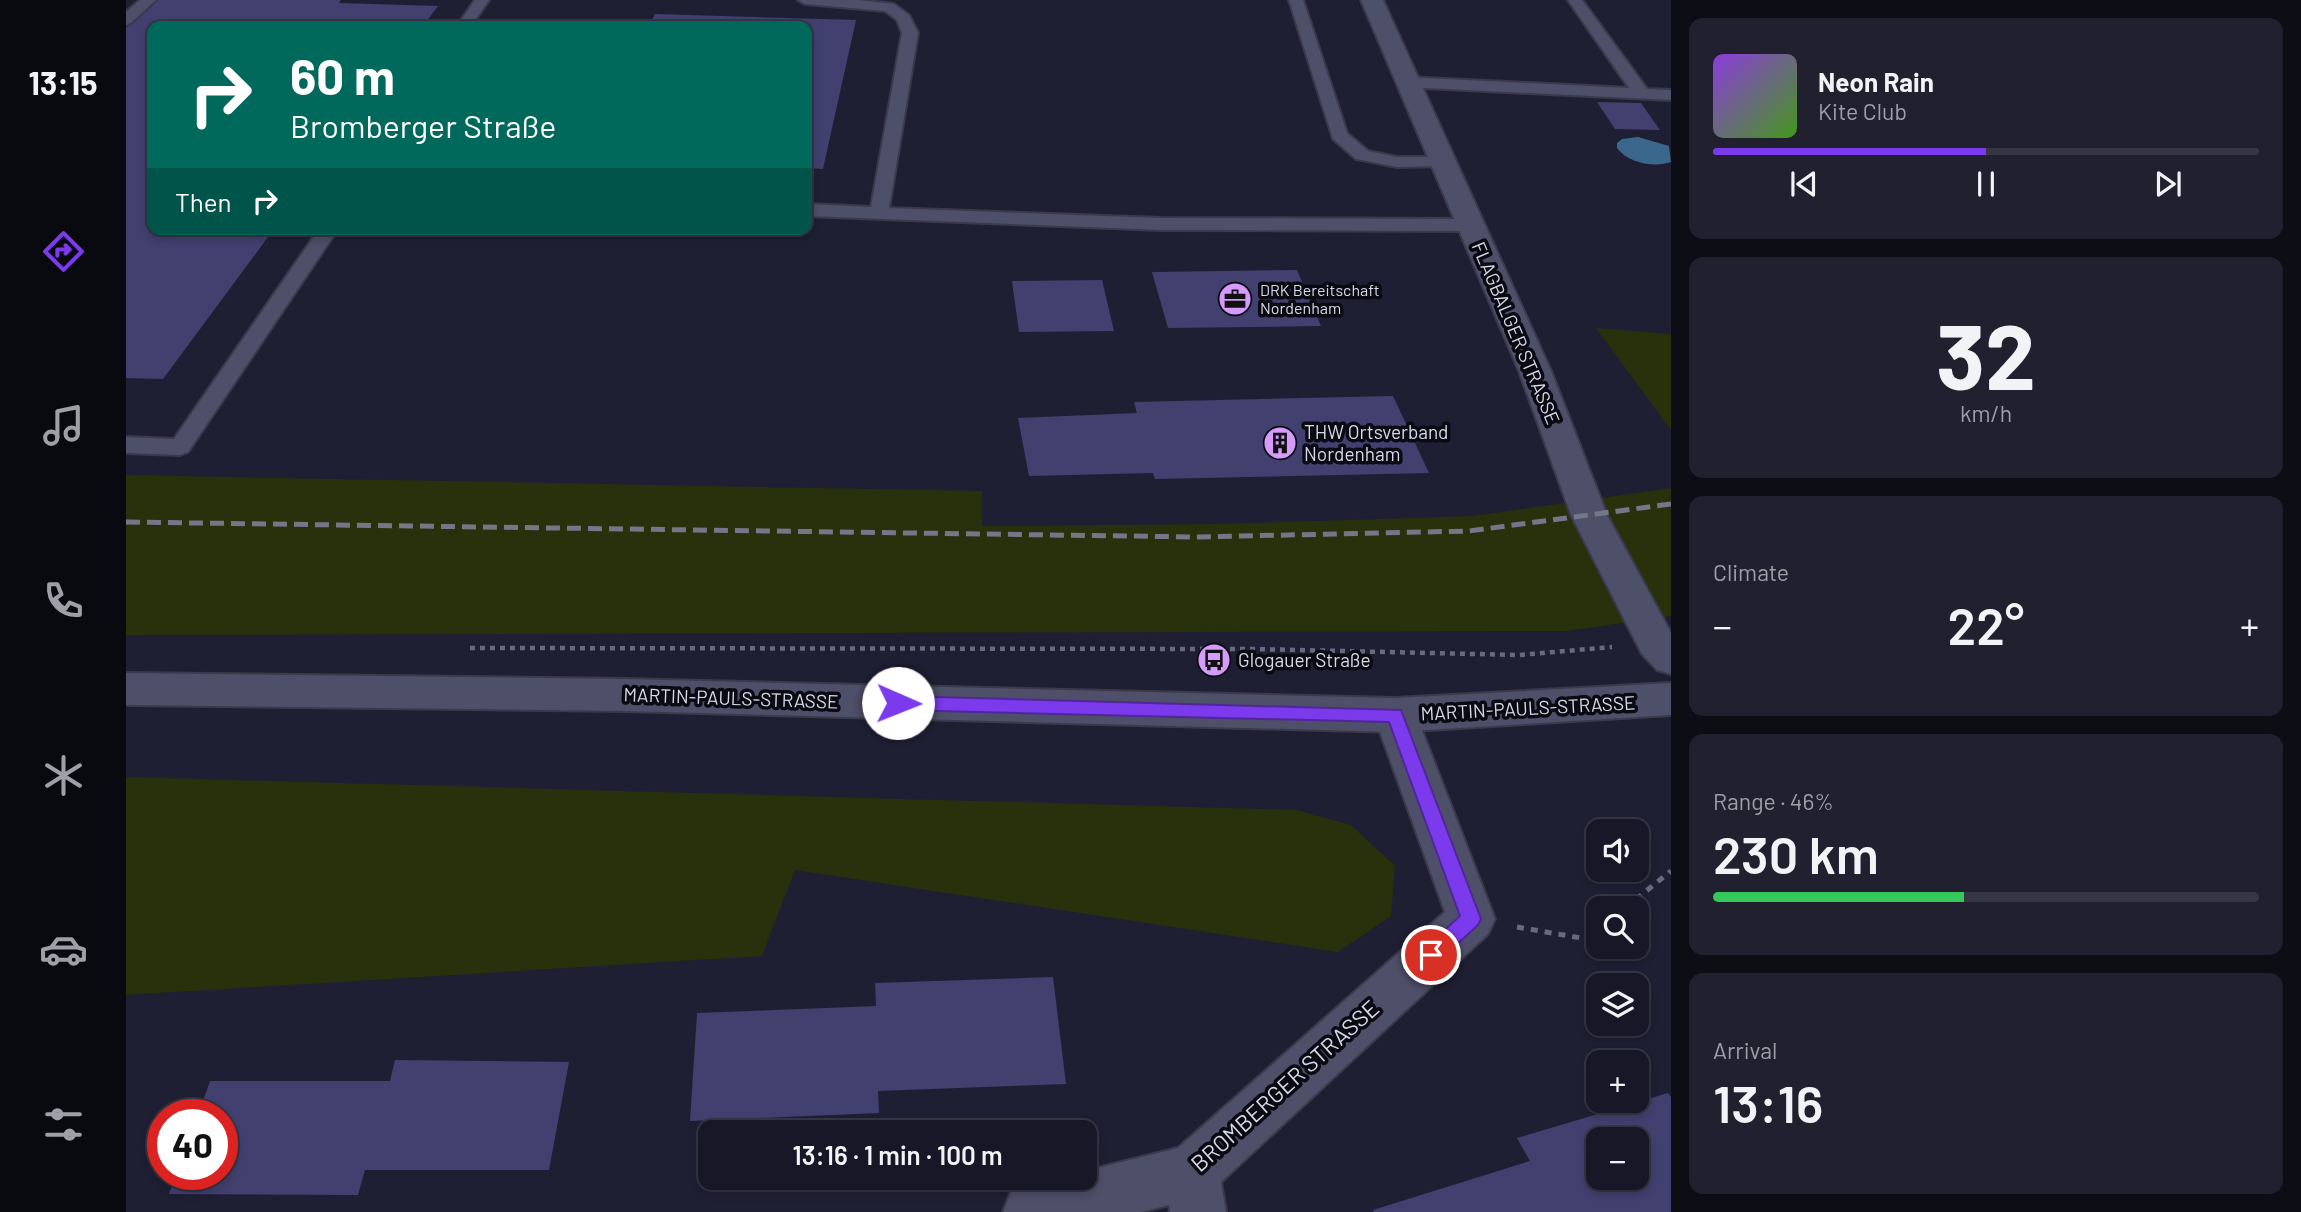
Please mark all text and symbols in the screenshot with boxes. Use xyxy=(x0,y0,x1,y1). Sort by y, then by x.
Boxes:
text: 60 m xyxy=(290,46,395,105)
icon: right xyxy=(175,49,266,140)
text: 13:15 xyxy=(29,63,97,101)
text: Neon Rain xyxy=(1818,66,1934,97)
text: Kite Club xyxy=(1818,97,1907,125)
text: Bromberger Straße xyxy=(290,106,556,144)
icon: previous xyxy=(1785,165,1823,203)
icon: pause xyxy=(1967,165,2005,203)
icon: next xyxy=(2149,165,2187,203)
icon: right xyxy=(246,182,284,220)
text: Then xyxy=(175,186,232,217)
icon: directions xyxy=(39,227,88,276)
street label: FLAGBALGER STRASSE xyxy=(1468,238,1565,428)
office icon: DRK Bereitschaft Nordenham xyxy=(1216,280,1254,318)
place label: DRK Bereitschaft Nordenham xyxy=(1260,280,1380,317)
text: 32 xyxy=(1936,299,2036,408)
text: km/h xyxy=(1960,399,2012,427)
icon: music xyxy=(39,401,88,450)
place label: THW Ortsverband Nordenham xyxy=(1304,420,1449,465)
building icon: THW Ortsverband Nordenham xyxy=(1261,424,1299,462)
text: Climate xyxy=(1713,558,1789,586)
icon: phone xyxy=(39,576,88,625)
text: 22° xyxy=(1948,593,2024,655)
text: − xyxy=(1713,602,1732,648)
text: + xyxy=(2240,602,2259,648)
bus stop icon: Glogauer Straße xyxy=(1195,641,1233,679)
place label: Glogauer Straße xyxy=(1238,648,1371,671)
position arrow xyxy=(861,666,935,740)
street label: MARTIN-PAULS-STRASSE xyxy=(623,682,839,713)
street label: MARTIN-PAULS-STRASSE xyxy=(1420,690,1636,725)
icon: climate xyxy=(39,751,88,800)
text: Range · 46% xyxy=(1713,787,1834,815)
map controls xyxy=(1586,819,1649,1190)
button: sound xyxy=(1586,819,1649,882)
text: 230 km xyxy=(1713,822,1879,884)
button: search xyxy=(1586,896,1649,959)
icon: car xyxy=(39,925,88,974)
pin xyxy=(1401,925,1461,985)
icon: arrive xyxy=(1412,936,1450,974)
button: layers xyxy=(1586,973,1649,1036)
street label: BROMBERGER STRASSE xyxy=(1185,993,1384,1177)
text: Arrival xyxy=(1713,1036,1777,1064)
button: + xyxy=(1586,1050,1649,1113)
text: 13:16 xyxy=(1713,1071,1823,1133)
speed limit sign: 40 xyxy=(147,1099,238,1190)
icon: filters xyxy=(39,1100,88,1149)
button: − xyxy=(1586,1127,1649,1190)
text: 13:16 · 1 min · 100 m xyxy=(793,1139,1002,1170)

